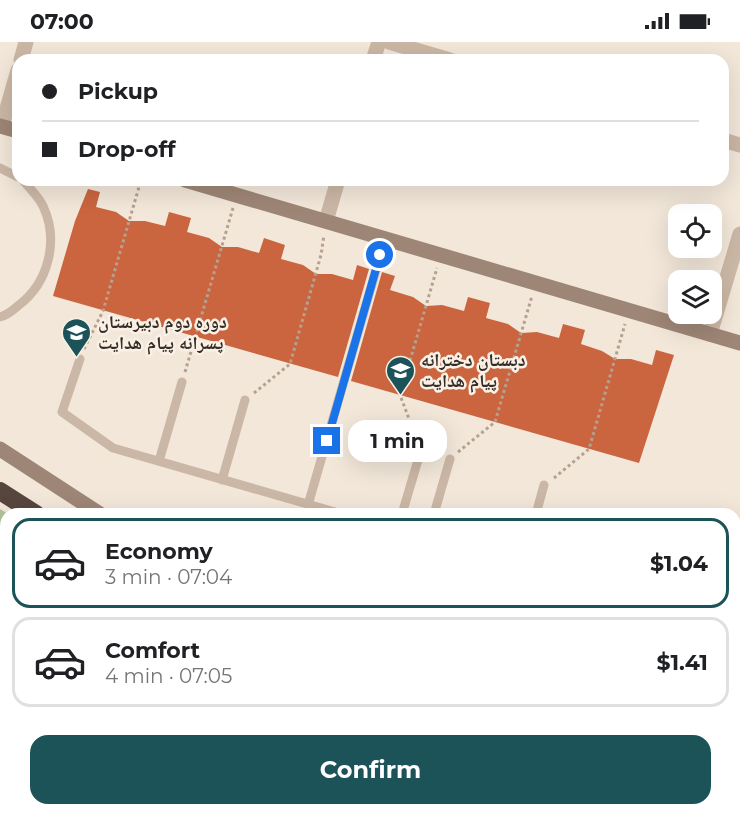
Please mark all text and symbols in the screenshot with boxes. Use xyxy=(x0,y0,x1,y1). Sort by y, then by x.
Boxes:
text: 07:00 xyxy=(30,8,94,35)
text: Pickup xyxy=(78,78,158,105)
text: Drop-off xyxy=(78,136,176,163)
map controls xyxy=(668,204,722,324)
button: locate xyxy=(668,204,722,258)
route start xyxy=(366,241,393,268)
button: layers xyxy=(668,270,722,324)
place label: دوره دوم دبیرستان پسرانه پیام هدایت xyxy=(98,311,227,355)
school or university icon: دوره دوم دبیرستان پسرانه پیام هدایت xyxy=(61,316,93,358)
place label: دبستان دخترانه پیام هدایت xyxy=(421,349,526,393)
school or university icon: دبستان دخترانه پیام هدایت xyxy=(384,354,416,396)
callout: 1 min xyxy=(348,420,447,462)
route end xyxy=(313,427,340,454)
text: 1 min xyxy=(370,429,425,453)
icon: car xyxy=(33,536,87,590)
text: Economy xyxy=(105,538,213,565)
text: $1.04 xyxy=(650,550,708,577)
text: 3 min · 07:04 xyxy=(105,565,232,589)
icon: car xyxy=(33,635,87,689)
text: Comfort xyxy=(105,637,200,664)
text: $1.41 xyxy=(657,649,708,676)
text: 4 min · 07:05 xyxy=(105,664,232,688)
button: Confirm xyxy=(30,735,711,804)

